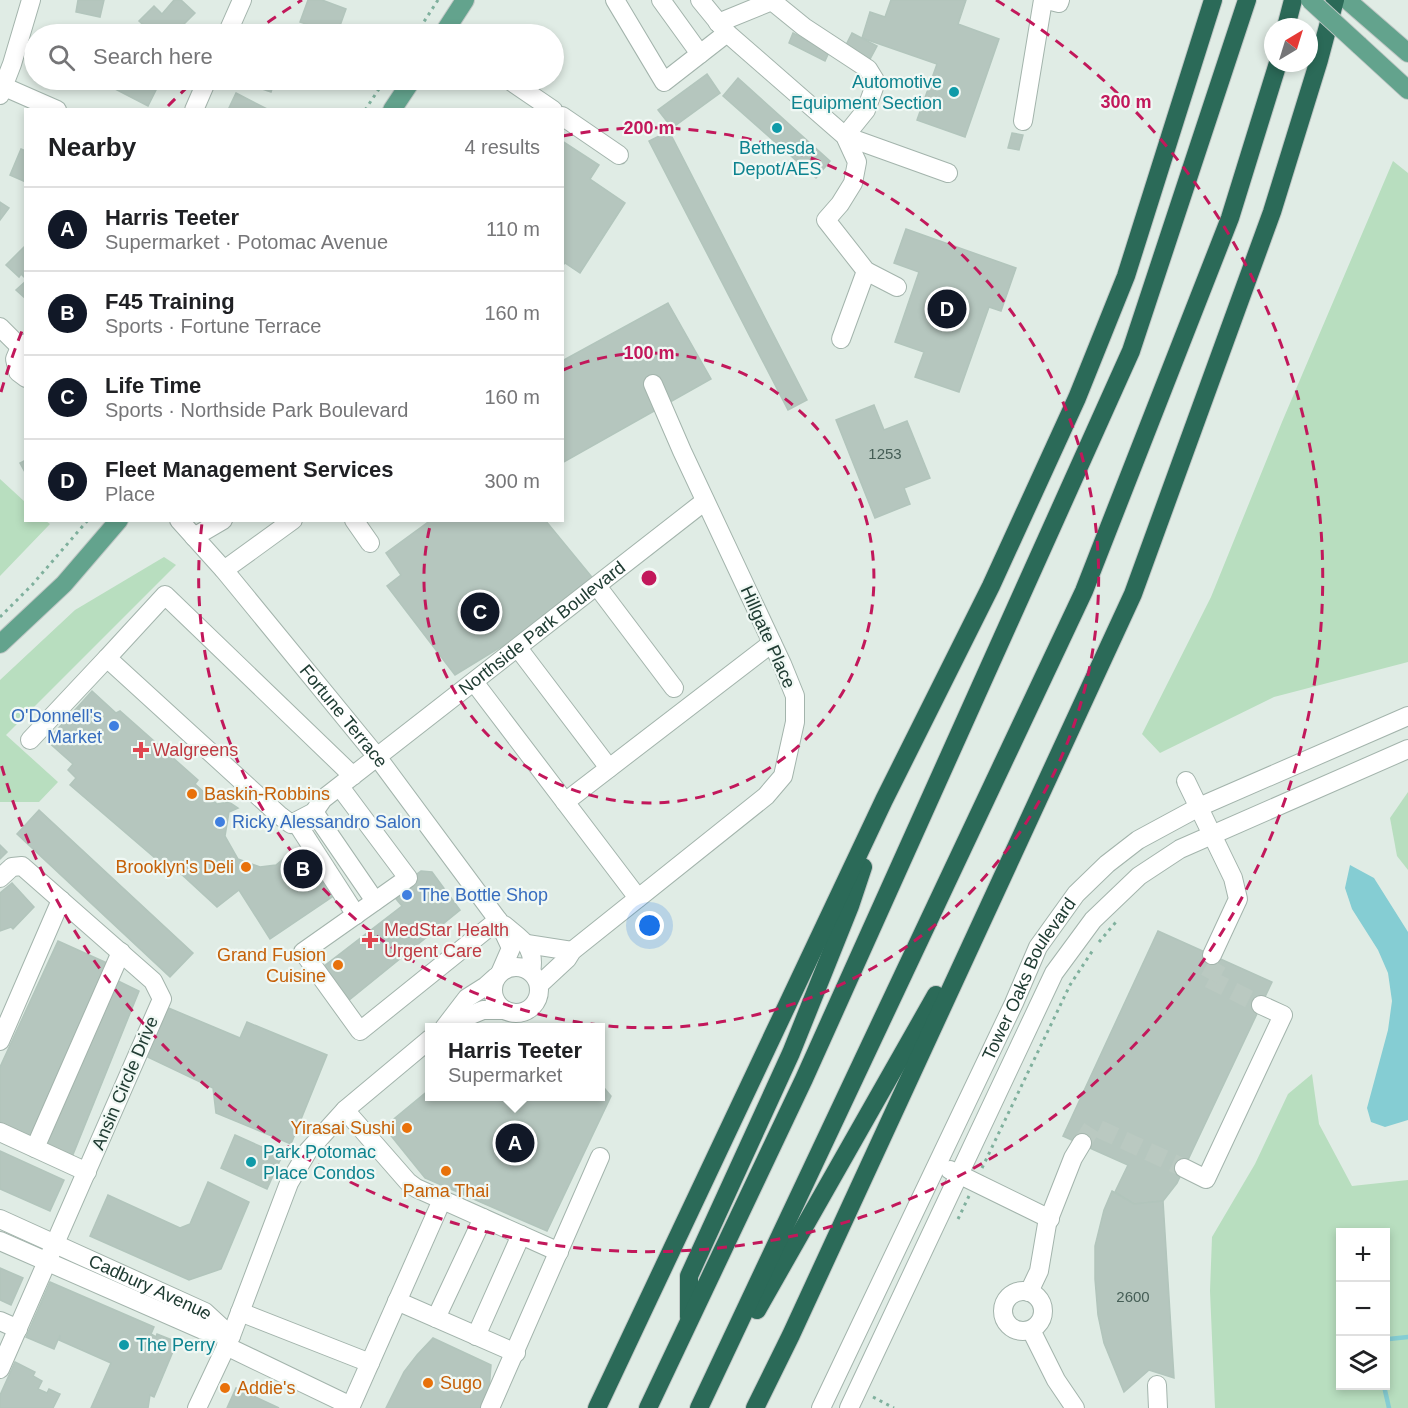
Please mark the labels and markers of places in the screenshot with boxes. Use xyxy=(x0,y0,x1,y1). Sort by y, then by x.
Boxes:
place label: Automotive Equipment Section xyxy=(791,72,942,113)
marker: Automotive Equipment Section xyxy=(947,85,961,99)
marker: Bethesda Depot/AES xyxy=(770,121,784,135)
place label: Bethesda Depot/AES xyxy=(732,138,822,179)
pin: D xyxy=(928,286,966,332)
centre of rings xyxy=(639,568,659,588)
pin: C xyxy=(460,590,500,634)
place label: O'Donnell's Market xyxy=(11,706,102,747)
marker: O'Donnell's Market xyxy=(107,719,121,733)
place label: Walgreens xyxy=(153,740,238,760)
marker: Walgreens xyxy=(134,743,148,757)
place label: Baskin-Robbins xyxy=(204,784,330,804)
marker: Baskin-Robbins xyxy=(185,787,199,801)
place label: Ricky Alessandro Salon xyxy=(232,812,421,832)
marker: Ricky Alessandro Salon xyxy=(213,815,227,829)
pin: B xyxy=(284,846,322,892)
place label: Brooklyn's Deli xyxy=(116,857,234,877)
marker: Brooklyn's Deli xyxy=(239,860,253,874)
place label: The Bottle Shop xyxy=(419,885,548,905)
marker: The Bottle Shop xyxy=(400,888,414,902)
place label: MedStar Health Urgent Care xyxy=(384,920,509,961)
marker: MedStar Health Urgent Care xyxy=(361,931,379,949)
place label: Grand Fusion Cuisine xyxy=(217,945,326,986)
marker: Grand Fusion Cuisine xyxy=(331,958,345,972)
place label: Yirasai Sushi xyxy=(291,1118,395,1138)
pin: A xyxy=(496,1120,534,1166)
marker: Yirasai Sushi xyxy=(400,1121,414,1135)
place label: Park Potomac Place Condos xyxy=(263,1142,376,1183)
marker: Park Potomac Place Condos xyxy=(244,1155,258,1169)
marker: Pama Thai xyxy=(439,1164,453,1178)
place label: Pama Thai xyxy=(403,1181,489,1201)
place label: The Perry xyxy=(136,1335,215,1355)
marker: The Perry xyxy=(117,1338,131,1352)
place label: Sugo xyxy=(440,1373,482,1393)
marker: Sugo xyxy=(421,1376,435,1390)
place label: Addie's xyxy=(237,1378,295,1398)
marker: Addie's xyxy=(218,1381,232,1395)

